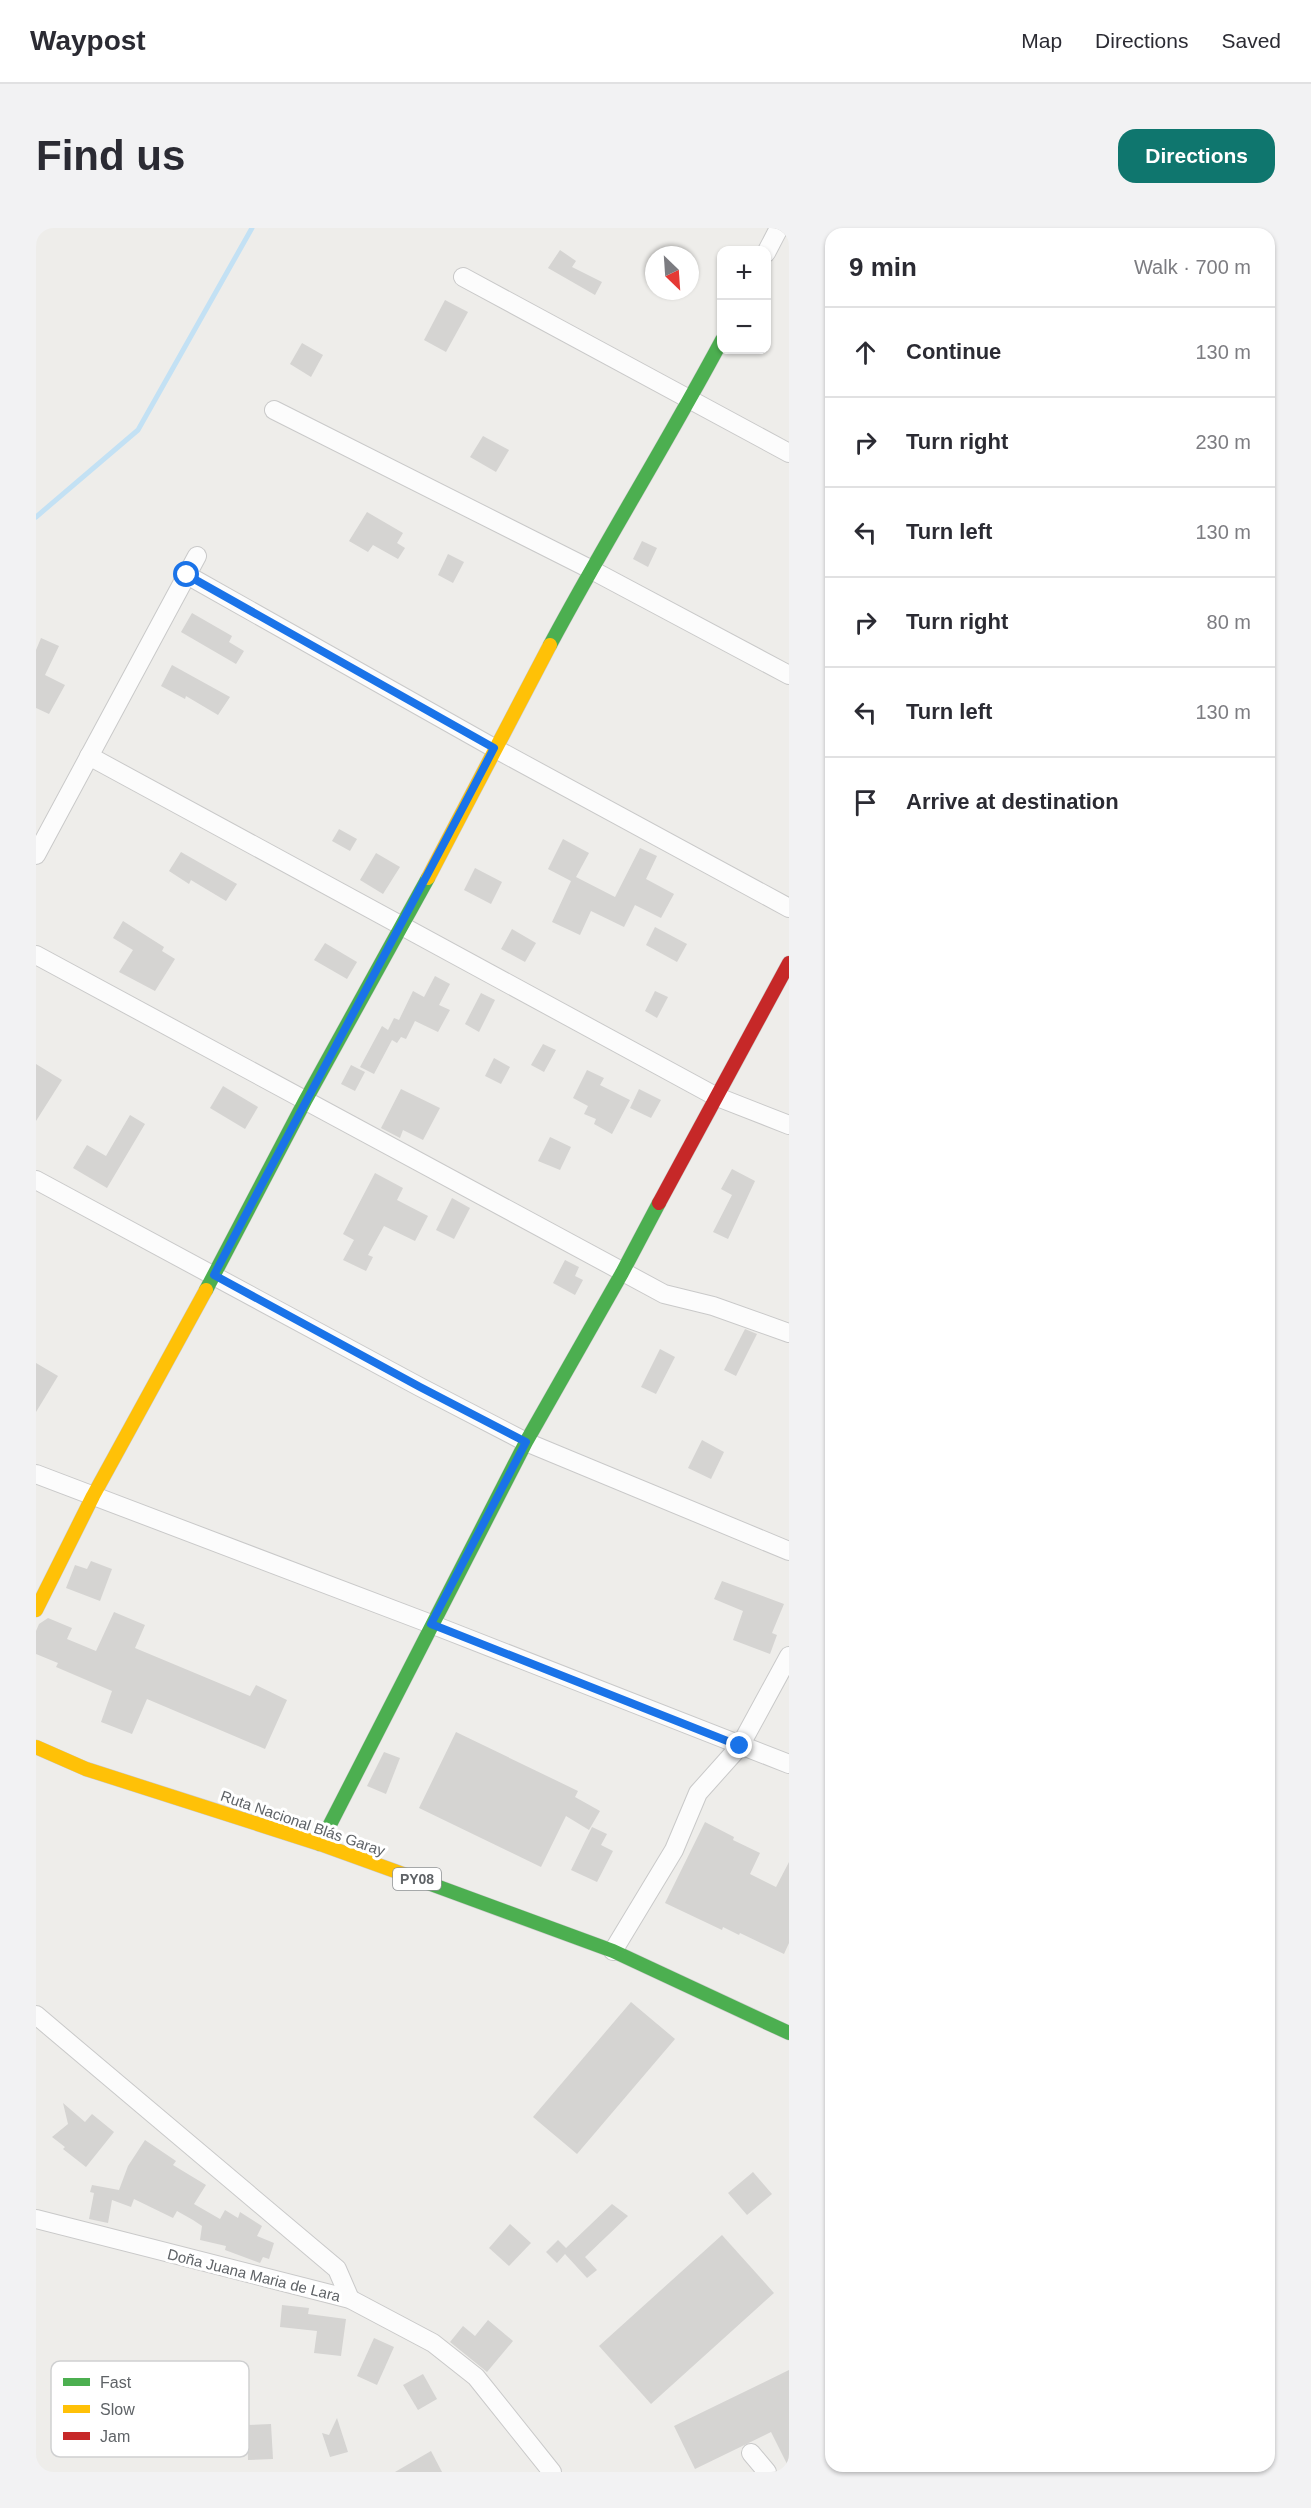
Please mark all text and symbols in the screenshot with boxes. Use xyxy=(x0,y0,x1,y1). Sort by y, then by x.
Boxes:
text: Waypost xyxy=(30,25,146,56)
text: Map xyxy=(1021,29,1062,52)
text: Directions xyxy=(1095,29,1188,52)
text: Saved xyxy=(1221,29,1281,52)
button: Directions xyxy=(1118,129,1275,183)
text: Find us xyxy=(36,132,185,179)
north arrow xyxy=(645,246,699,300)
map controls xyxy=(717,246,771,354)
button: + xyxy=(717,246,771,300)
text: 9 min xyxy=(849,252,917,282)
text: Walk · 700 m xyxy=(1134,256,1251,278)
button: − xyxy=(717,300,771,354)
icon: ahead xyxy=(849,336,882,369)
text: Continue xyxy=(906,339,1001,364)
text: 130 m xyxy=(1195,341,1251,363)
icon: right xyxy=(849,426,882,459)
text: Turn right xyxy=(906,429,1008,454)
text: 230 m xyxy=(1195,431,1251,453)
icon: left xyxy=(849,516,882,549)
text: Turn left xyxy=(906,519,992,544)
text: 130 m xyxy=(1195,521,1251,543)
route start xyxy=(173,561,199,587)
icon: right xyxy=(849,606,882,639)
text: Turn right xyxy=(906,609,1008,634)
text: 80 m xyxy=(1207,611,1251,633)
icon: left xyxy=(849,696,882,729)
text: Turn left xyxy=(906,699,992,724)
text: 130 m xyxy=(1195,701,1251,723)
icon: arrive xyxy=(849,786,882,819)
text: Arrive at destination xyxy=(906,789,1119,814)
route end xyxy=(726,1732,752,1758)
street label: Ruta Nacional Blás Garay xyxy=(219,1787,388,1859)
road number: PY08 xyxy=(393,1868,441,1890)
street label: Doña Juana Maria de Lara xyxy=(166,2245,343,2305)
legend xyxy=(51,2361,249,2457)
text: Fast xyxy=(100,2374,132,2391)
text: Slow xyxy=(100,2401,135,2418)
text: Jam xyxy=(100,2428,130,2445)

